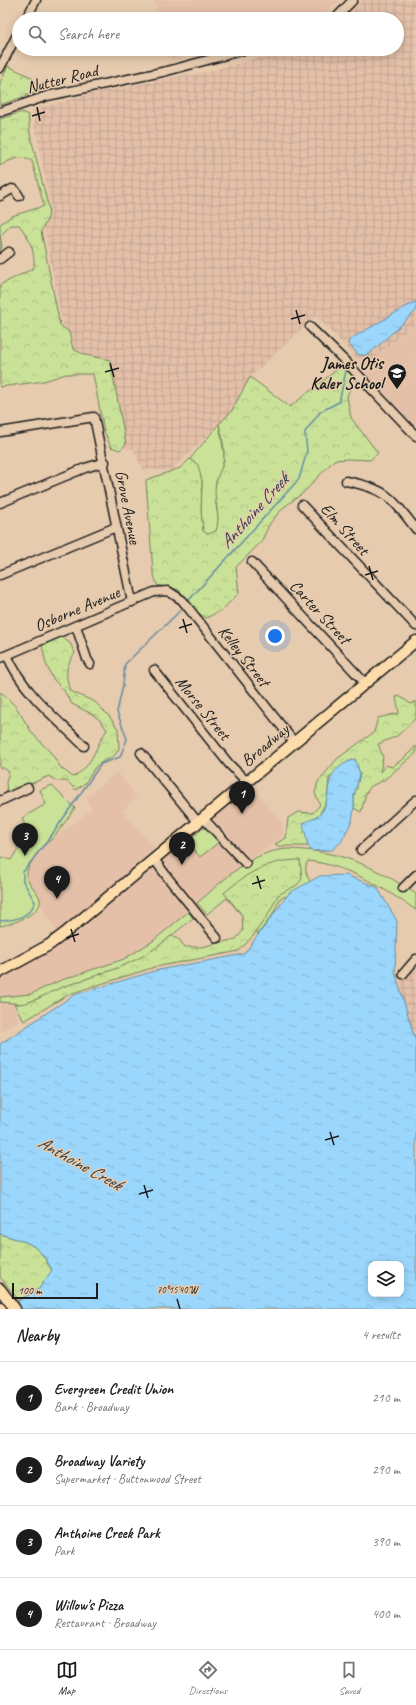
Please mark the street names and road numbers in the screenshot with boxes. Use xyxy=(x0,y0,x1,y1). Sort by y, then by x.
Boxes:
street label: Nutter Road xyxy=(24,59,102,98)
street label: Grove Avenue xyxy=(111,468,146,547)
street label: Elm Street xyxy=(316,499,375,561)
street label: Carter Street xyxy=(285,576,357,650)
street label: Osborne Avenue xyxy=(31,581,124,636)
street label: Kelley Street xyxy=(214,621,276,693)
street label: Morse Street xyxy=(171,672,237,746)
street label: Broadway xyxy=(237,718,294,771)

